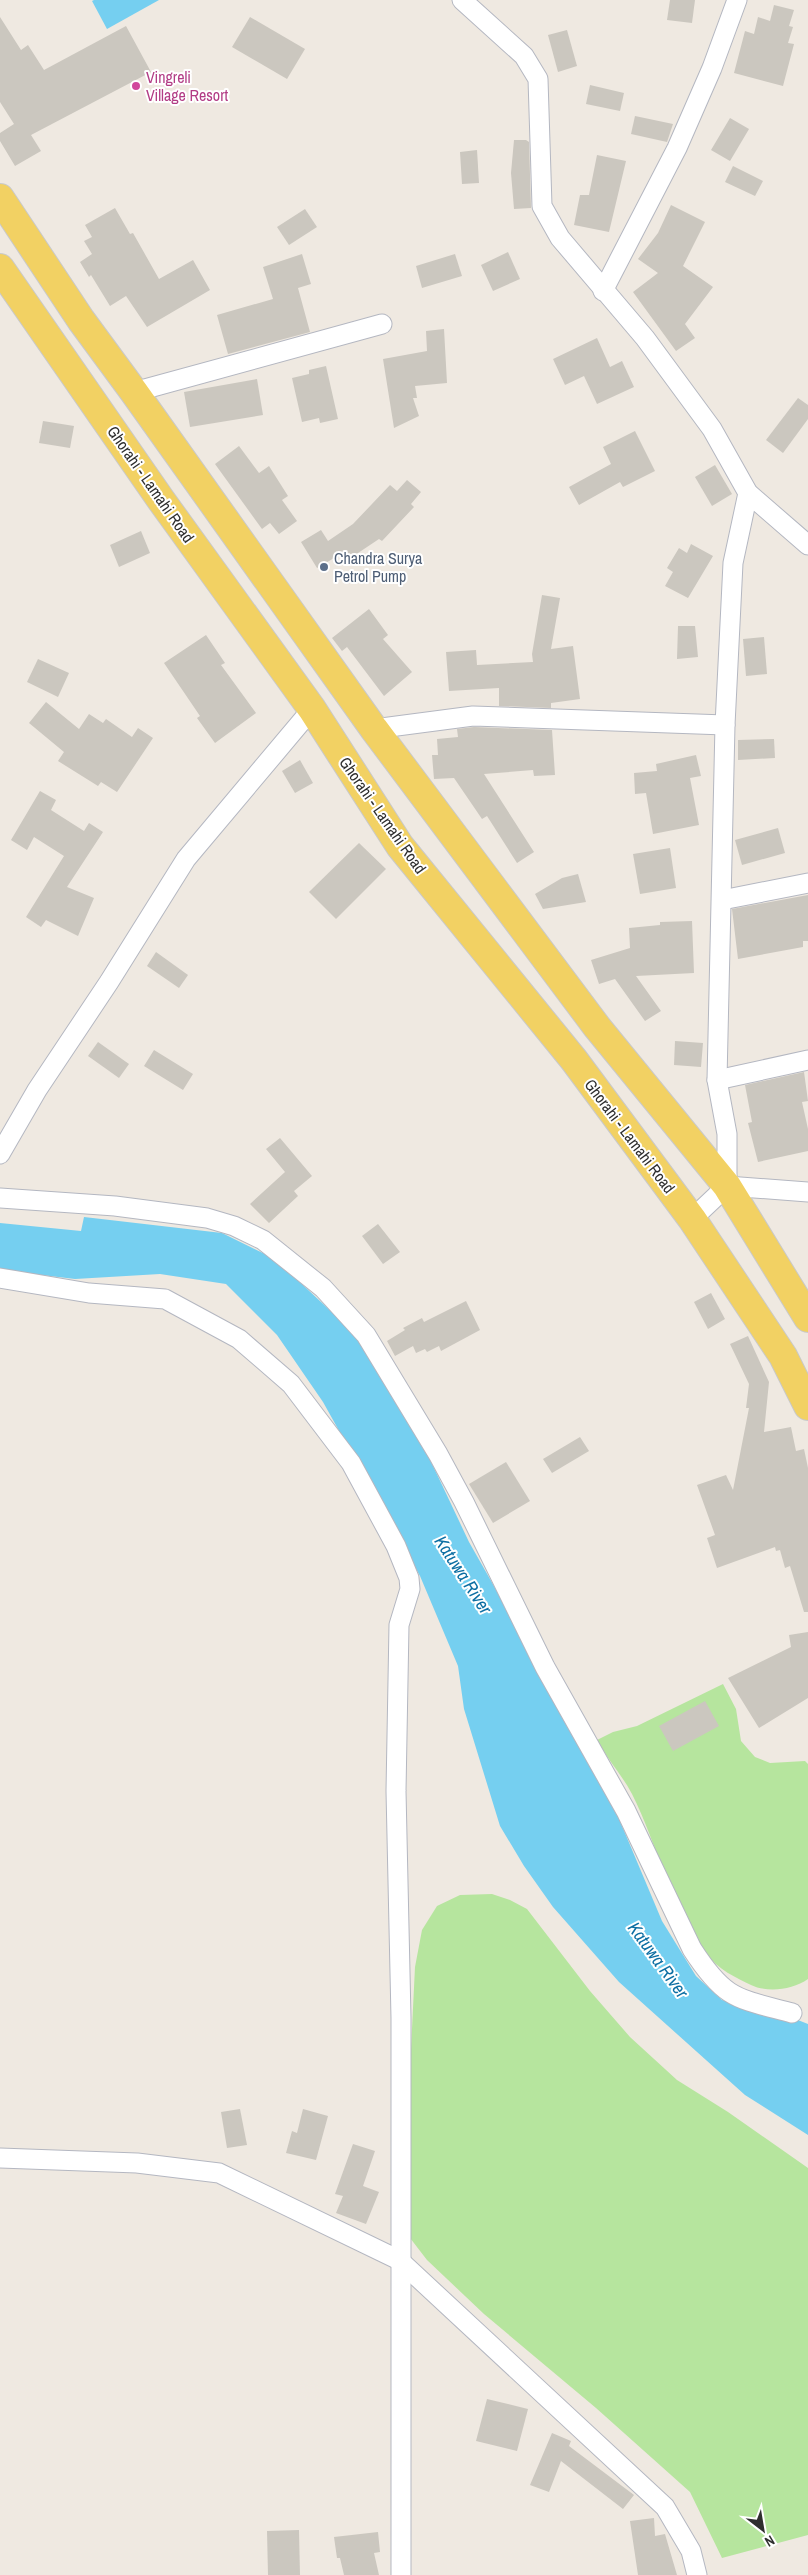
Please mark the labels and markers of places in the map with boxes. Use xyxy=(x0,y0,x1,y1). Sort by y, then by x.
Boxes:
place label: Vingreli Village Resort xyxy=(146,66,229,106)
marker: Vingreli Village Resort xyxy=(130,80,142,92)
place label: Chandra Surya Petrol Pump xyxy=(334,547,423,587)
marker: Chandra Surya Petrol Pump xyxy=(318,561,330,573)

